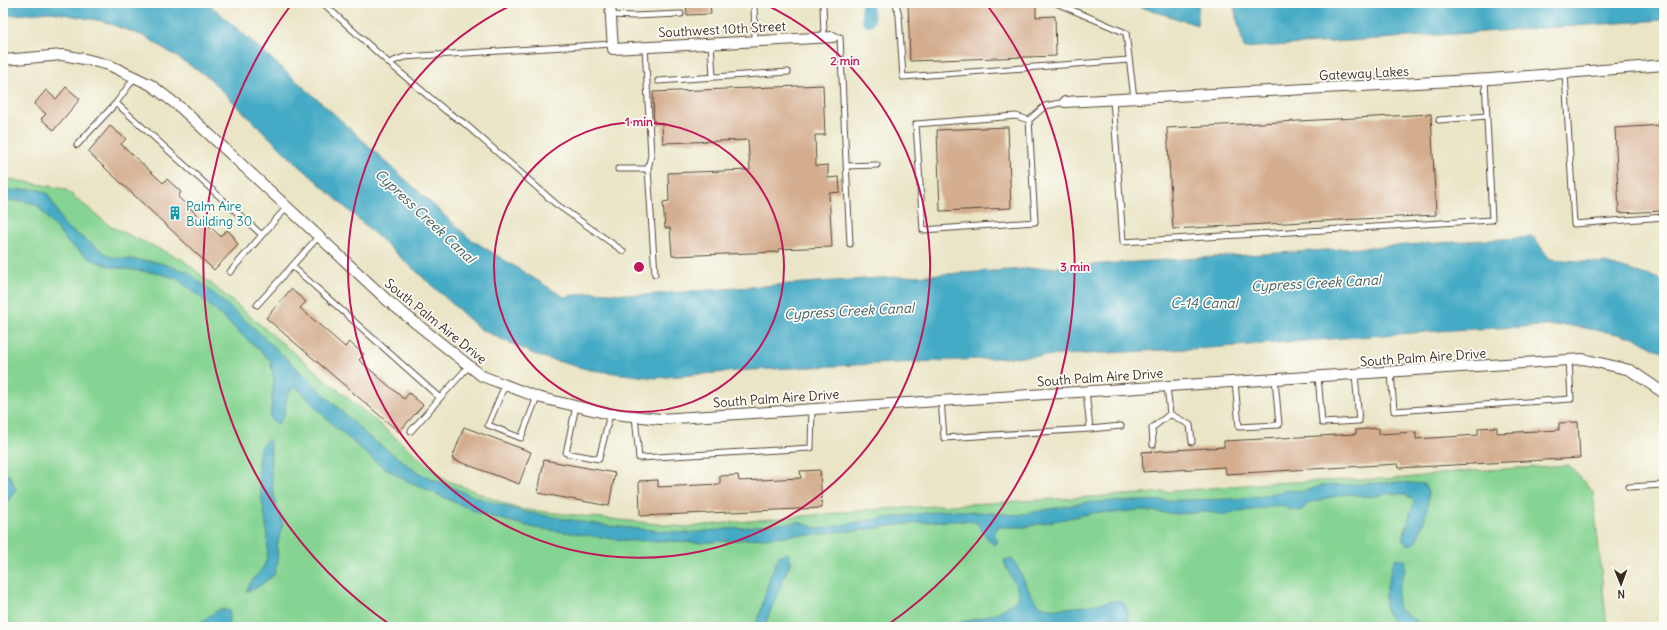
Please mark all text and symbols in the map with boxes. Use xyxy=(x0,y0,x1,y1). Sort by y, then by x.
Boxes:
street label: Southwest 10th Street xyxy=(658,18,787,41)
text: 2 min xyxy=(830,53,860,68)
street label: Gateway Lakes xyxy=(1319,63,1409,84)
text: 1 min xyxy=(625,114,653,129)
water label: Cypress Creek Canal xyxy=(371,165,480,268)
place label: Palm Aire Building 30 xyxy=(186,198,252,230)
building icon: Palm Aire Building 30 xyxy=(167,205,183,221)
text: 3 min xyxy=(1060,259,1090,274)
centre of rings xyxy=(632,260,646,274)
water label: Cypress Creek Canal xyxy=(1251,271,1383,295)
street label: South Palm Aire Drive xyxy=(381,275,490,368)
water label: C-14 Canal xyxy=(1170,294,1240,312)
water label: Cypress Creek Canal xyxy=(784,299,916,323)
street label: South Palm Aire Drive xyxy=(1359,345,1487,370)
street label: South Palm Aire Drive xyxy=(1036,365,1164,390)
street label: South Palm Aire Drive xyxy=(712,386,840,411)
north arrow xyxy=(1601,564,1641,604)
text: N xyxy=(1617,587,1625,601)

